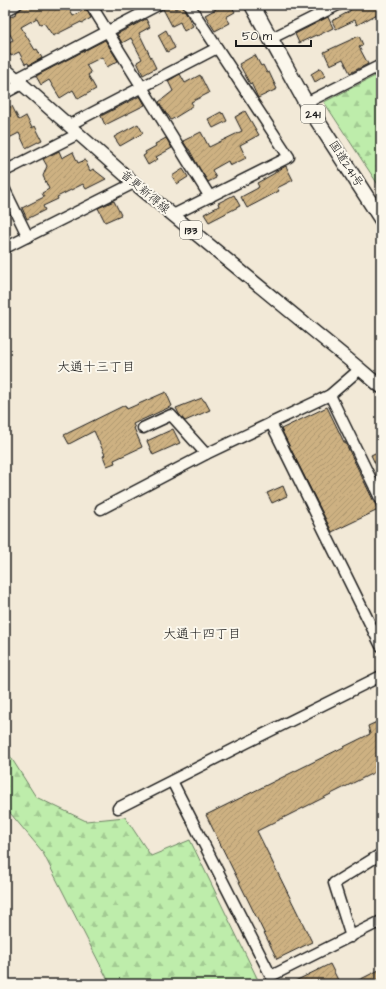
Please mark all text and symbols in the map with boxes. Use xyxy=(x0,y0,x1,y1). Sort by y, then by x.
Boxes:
scale bar xyxy=(236,22,311,48)
text: 50 m xyxy=(242,28,273,45)
road number: 241 xyxy=(301,105,325,123)
street label: 国道241号 xyxy=(325,137,367,191)
street label: 音更新得線 xyxy=(117,166,173,218)
road number: 133 xyxy=(180,221,202,239)
district label: 大通十三丁目 xyxy=(57,358,135,376)
district label: 大通十四丁目 xyxy=(163,625,241,643)

